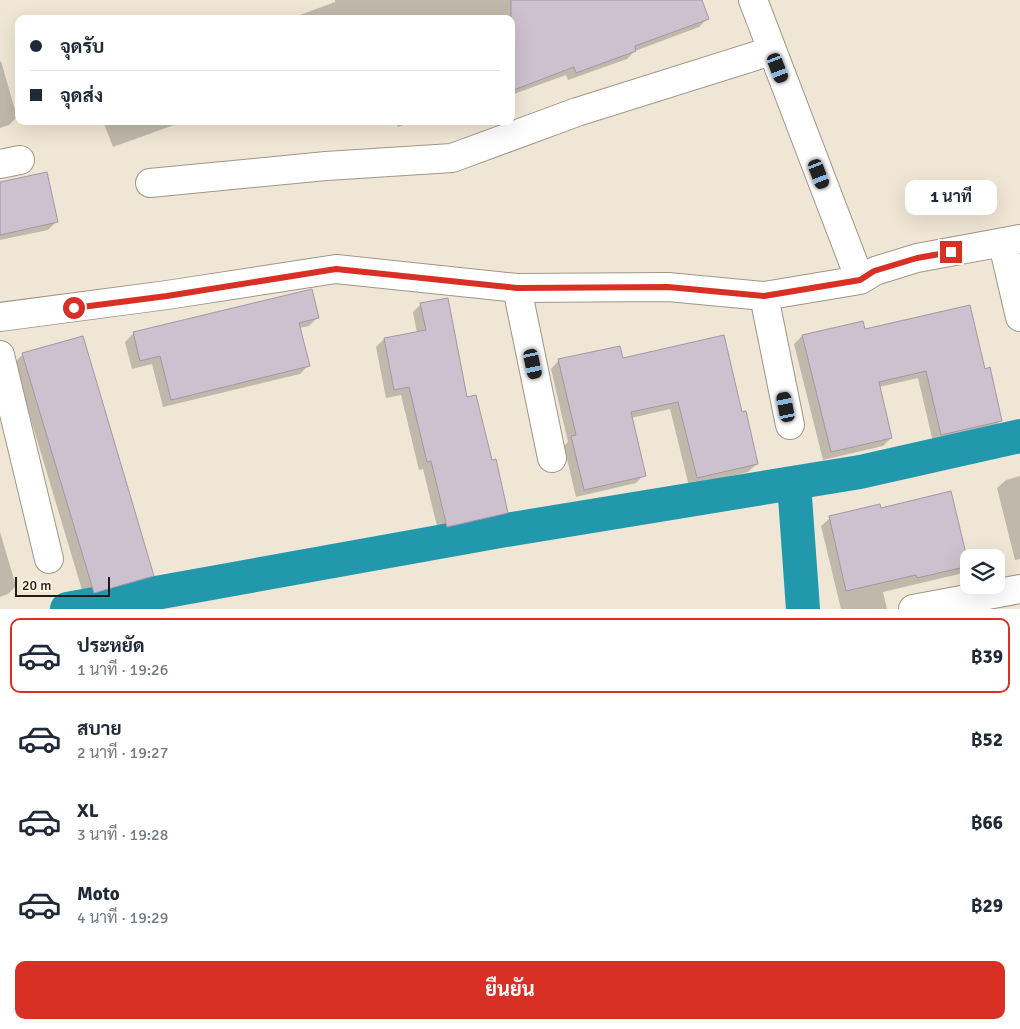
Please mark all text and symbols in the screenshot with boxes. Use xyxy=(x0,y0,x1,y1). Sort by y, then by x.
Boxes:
text: จุดรับ xyxy=(60,35,104,59)
car xyxy=(765,51,790,85)
text: จุดส่ง xyxy=(60,84,103,108)
car xyxy=(806,157,831,191)
callout: 1 นาที xyxy=(905,180,997,214)
text: 1 นาที xyxy=(930,187,972,207)
route end xyxy=(940,241,962,263)
route start xyxy=(63,297,85,319)
car xyxy=(522,348,543,380)
car xyxy=(775,391,796,423)
map controls xyxy=(960,549,1005,594)
button: layers xyxy=(960,549,1005,594)
scale bar xyxy=(15,574,110,597)
text: 20 m xyxy=(22,577,51,594)
icon: car xyxy=(17,633,62,678)
text: ประหยัด xyxy=(77,634,145,658)
text: ฿39 xyxy=(971,645,1003,669)
text: 1 นาที · 19:26 xyxy=(77,660,168,680)
icon: car xyxy=(17,716,62,761)
text: สบาย xyxy=(77,717,122,741)
text: ฿52 xyxy=(971,728,1003,752)
text: 2 นาที · 19:27 xyxy=(77,743,168,763)
icon: car xyxy=(17,799,62,844)
text: XL xyxy=(77,799,99,823)
text: ฿66 xyxy=(971,811,1003,835)
text: 3 นาที · 19:28 xyxy=(77,825,168,845)
icon: car xyxy=(17,882,62,927)
text: Moto xyxy=(77,882,120,906)
text: ฿29 xyxy=(971,894,1003,918)
text: 4 นาที · 19:29 xyxy=(77,908,168,928)
button: ยืนยัน xyxy=(15,961,1005,1019)

